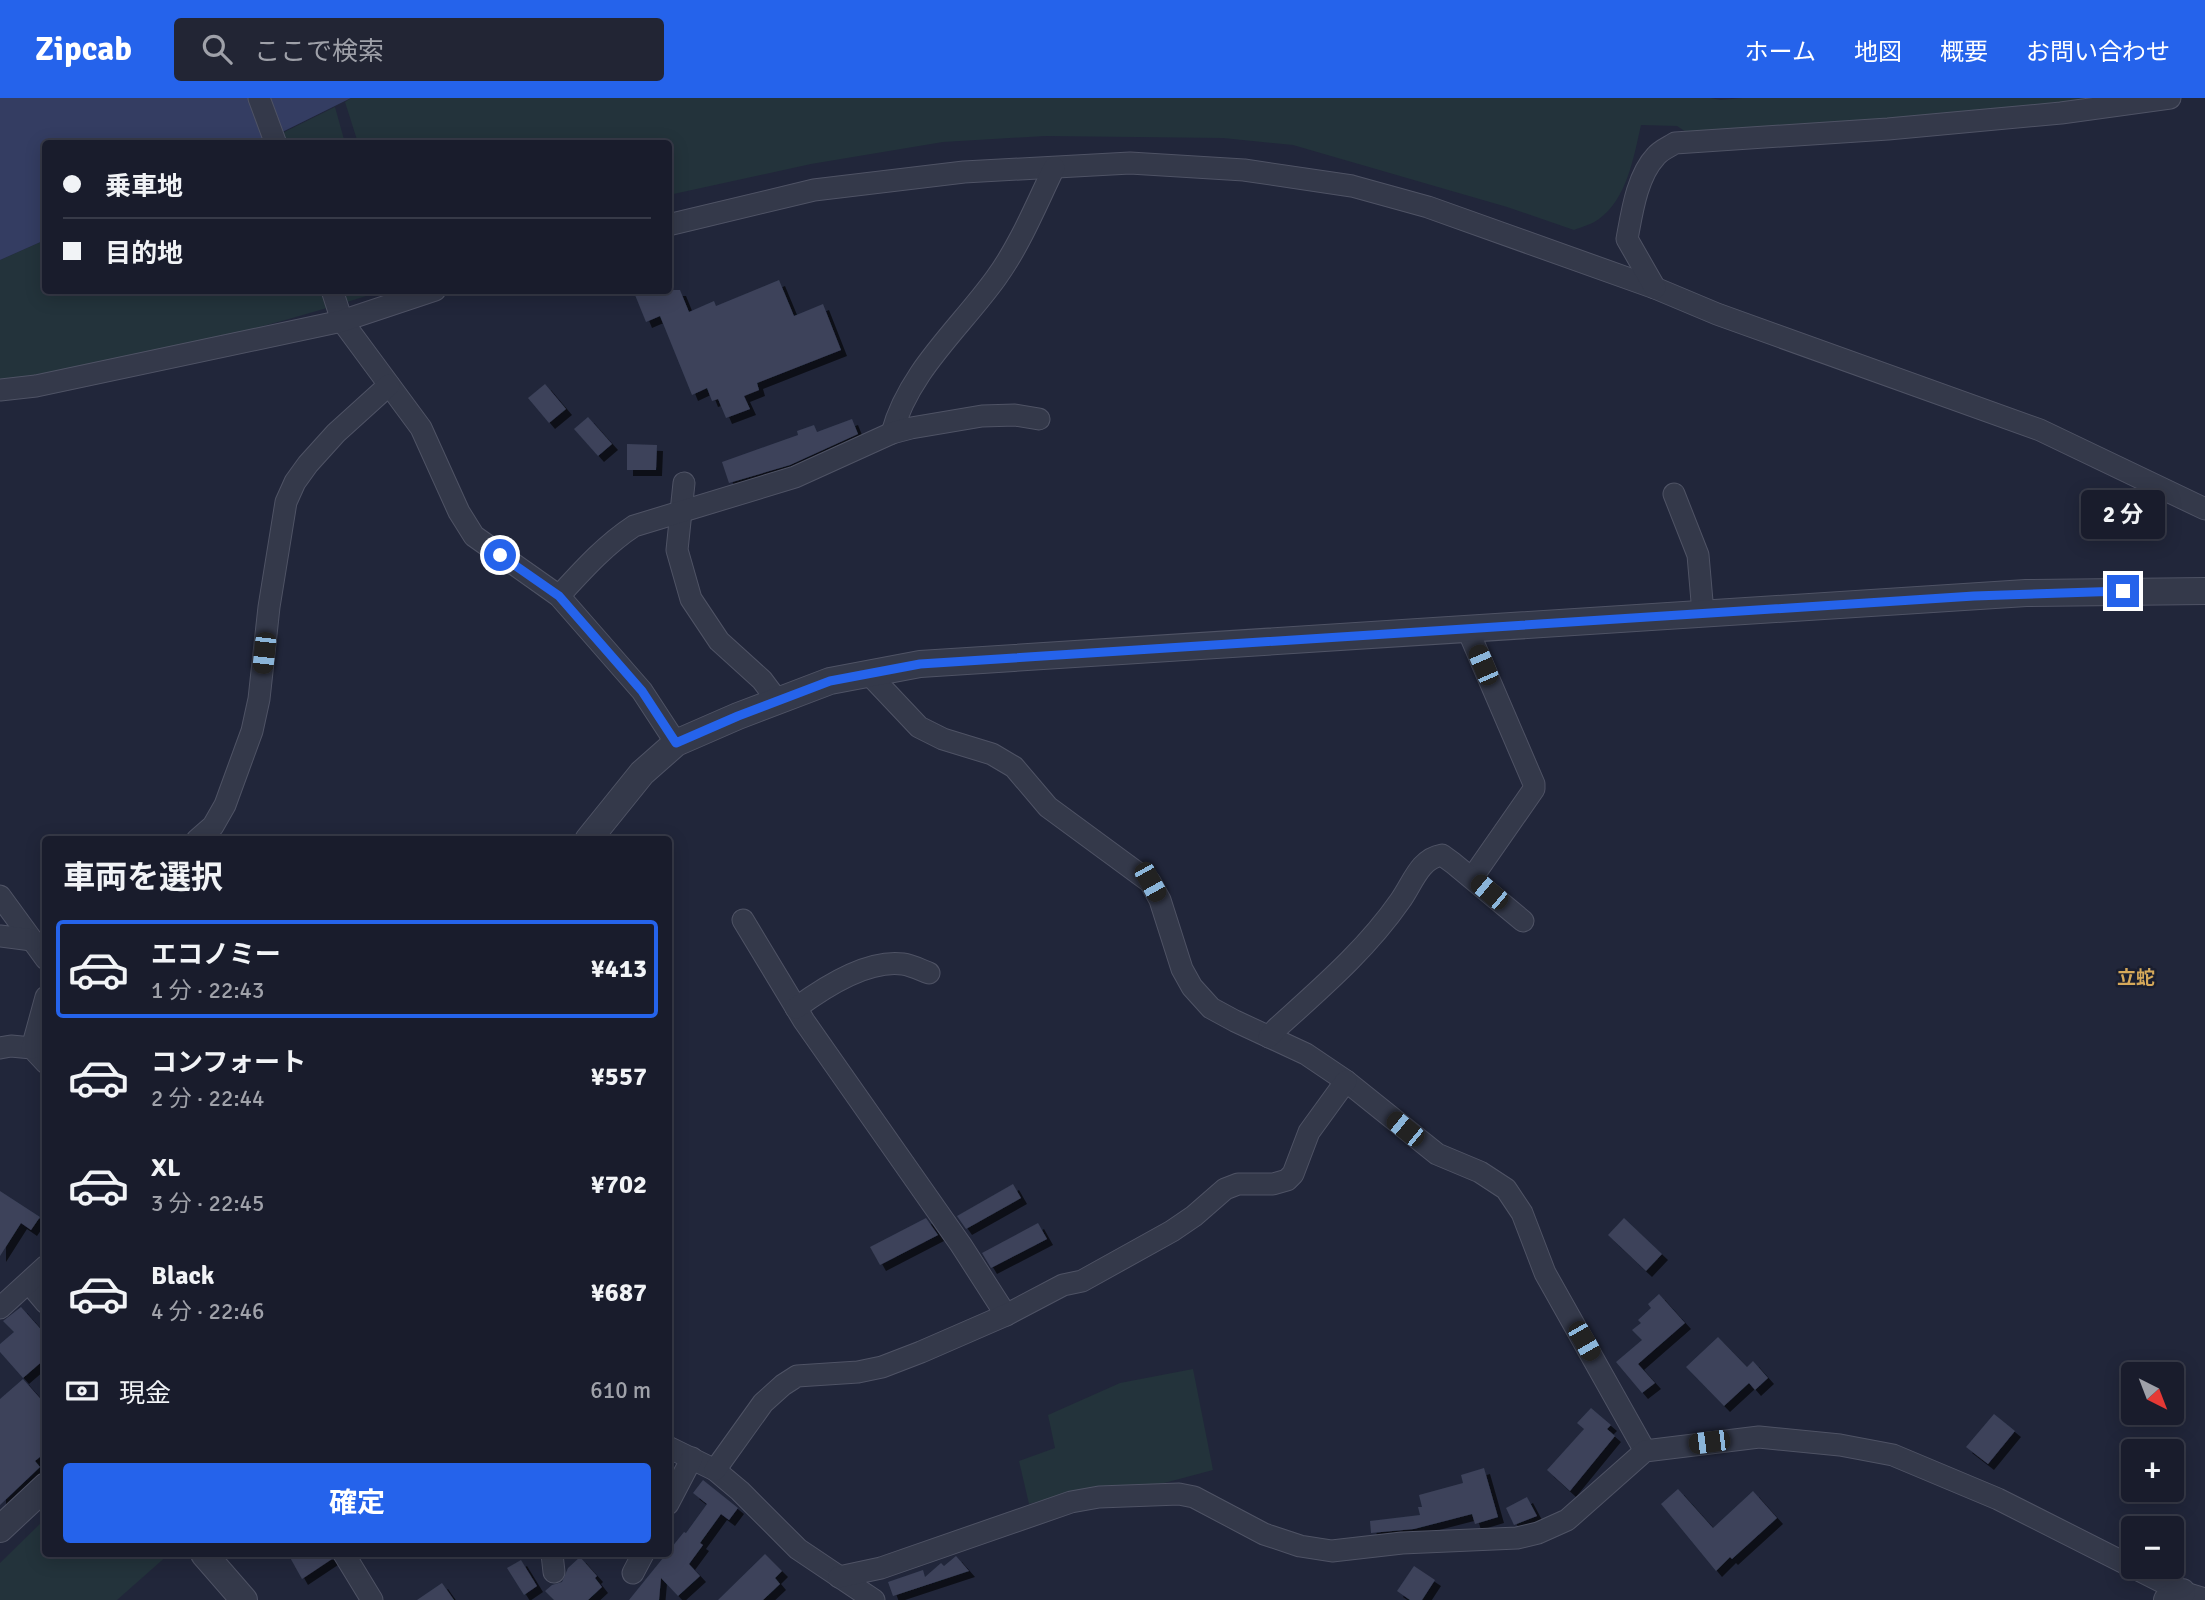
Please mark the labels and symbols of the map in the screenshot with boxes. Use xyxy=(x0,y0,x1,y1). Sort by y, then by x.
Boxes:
callout: 2 分 xyxy=(2081,490,2165,538)
route start xyxy=(484,539,516,571)
route end xyxy=(2107,575,2139,607)
car xyxy=(252,631,277,675)
car xyxy=(1466,642,1501,688)
car xyxy=(1131,859,1170,905)
car xyxy=(1467,870,1512,914)
district label: 立蛇 xyxy=(2117,966,2155,990)
car xyxy=(1383,1108,1428,1150)
car xyxy=(1565,1318,1604,1364)
north arrow xyxy=(2121,1362,2184,1424)
car xyxy=(1687,1429,1732,1455)

